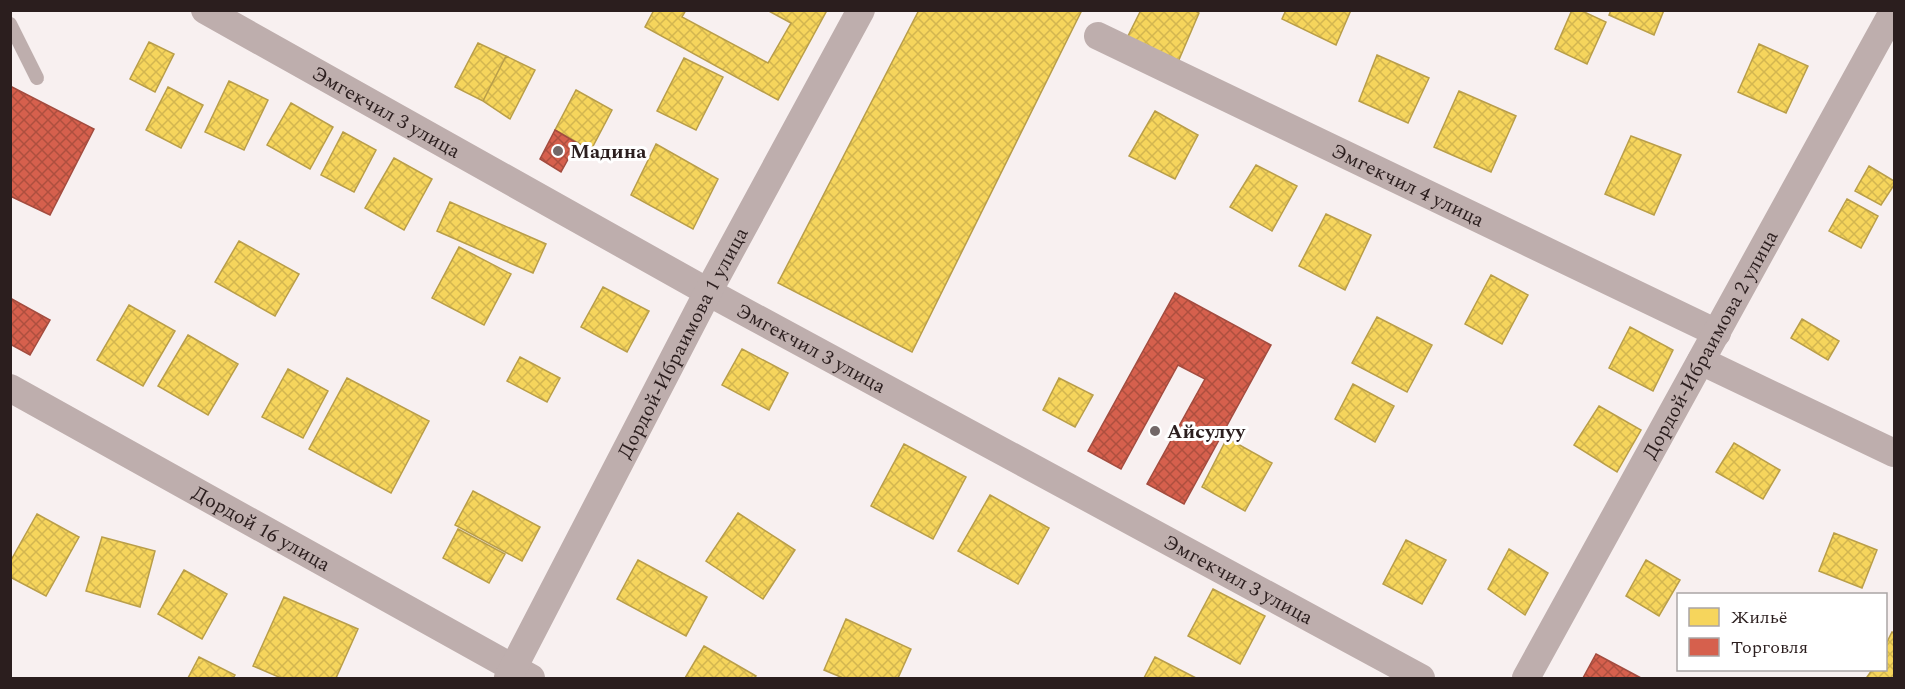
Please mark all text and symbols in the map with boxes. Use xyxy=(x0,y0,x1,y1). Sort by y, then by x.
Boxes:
street label: Эмгекчил 3 улица xyxy=(306,59,466,166)
street label: Эмгекчил 4 улица xyxy=(1326,136,1489,235)
place label: Мадина xyxy=(570,137,647,167)
marker: Мадина xyxy=(551,144,565,158)
street label: Дордой-Ибраимова 1 улица xyxy=(610,222,757,464)
street label: Дордой-Ибраимова 2 улица xyxy=(1635,225,1786,465)
street label: Эмгекчил 3 улица xyxy=(730,296,891,402)
place label: Айсулуу xyxy=(1167,417,1247,447)
marker: Айсулуу xyxy=(1148,424,1162,438)
street label: Дордой 16 улица xyxy=(186,478,336,580)
street label: Эмгекчил 3 улица xyxy=(1158,527,1319,633)
legend xyxy=(1677,593,1887,671)
text: Жильё xyxy=(1731,604,1787,631)
text: Торговля xyxy=(1731,634,1808,661)

